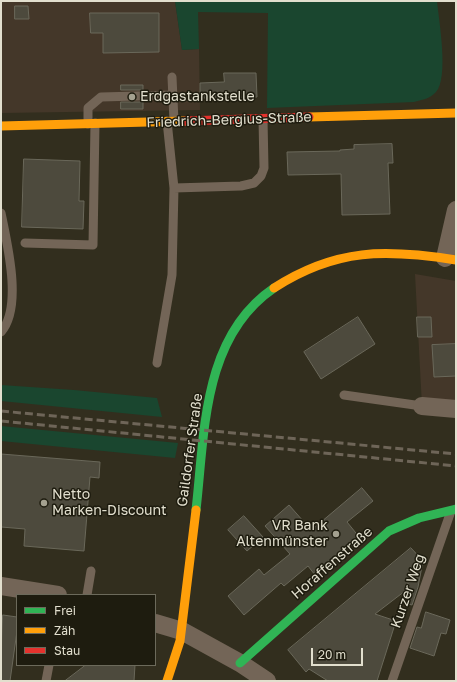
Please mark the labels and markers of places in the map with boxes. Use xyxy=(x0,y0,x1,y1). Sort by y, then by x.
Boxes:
place label: Erdgastankstelle xyxy=(140,89,255,105)
marker: Erdgastankstelle xyxy=(127,92,137,102)
place label: Netto Marken-Discount xyxy=(52,487,167,520)
marker: Netto Marken-Discount xyxy=(39,498,49,508)
place label: VR Bank Altenmünster xyxy=(236,518,328,550)
marker: VR Bank Altenmünster xyxy=(331,529,341,539)

